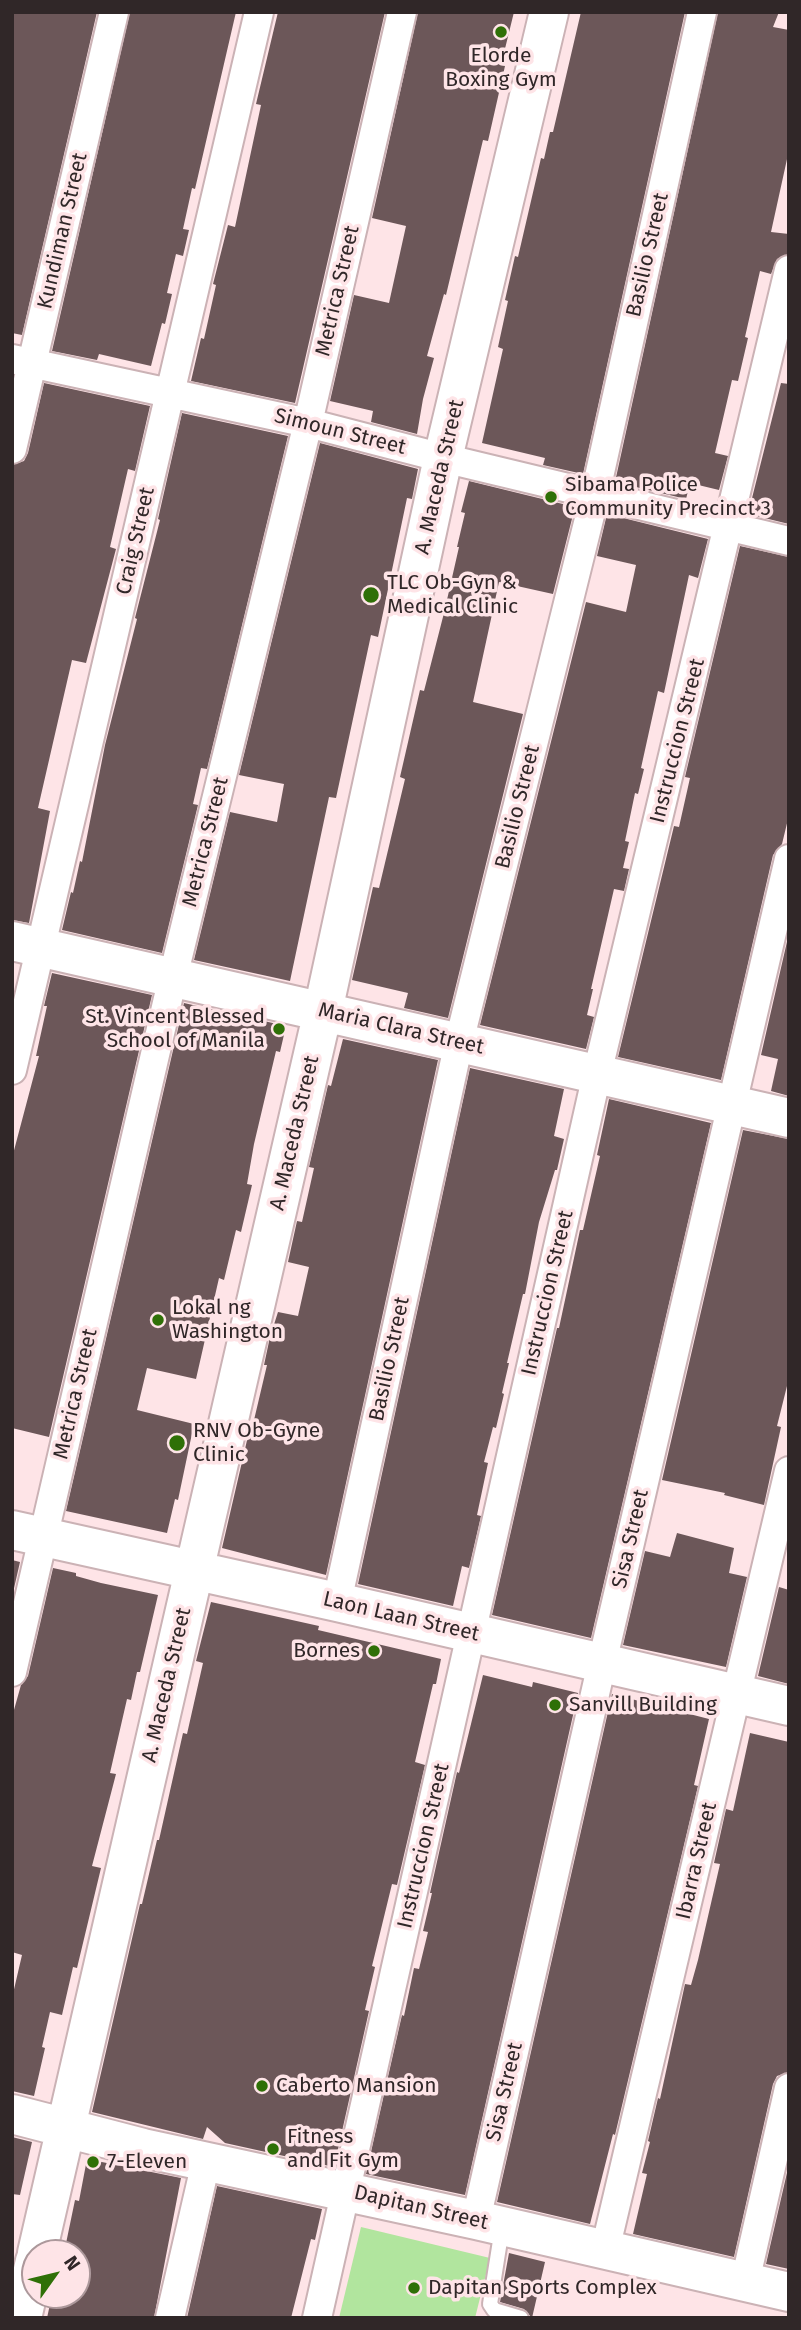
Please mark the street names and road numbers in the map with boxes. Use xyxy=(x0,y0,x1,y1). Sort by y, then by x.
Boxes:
street label: Kundiman Street xyxy=(33,150,93,312)
street label: Basilio Street xyxy=(621,190,675,320)
street label: Metrica Street xyxy=(311,223,365,359)
street label: A. Maceda Street xyxy=(410,397,470,557)
street label: Simoun Street xyxy=(272,403,408,461)
street label: Craig Street xyxy=(111,485,161,597)
street label: Instruccion Street xyxy=(645,656,711,826)
street label: Basilio Street xyxy=(490,743,546,871)
street label: Metrica Street xyxy=(178,774,234,910)
street label: Maria Clara Street xyxy=(316,998,486,1060)
street label: A. Maceda Street xyxy=(265,1053,325,1213)
street label: Instruccion Street xyxy=(517,1208,579,1378)
street label: Basilio Street xyxy=(365,1294,415,1424)
street label: Metrica Street xyxy=(49,1326,103,1462)
street label: Sisa Street xyxy=(607,1487,655,1591)
street label: Laon Laan Street xyxy=(320,1587,482,1647)
street label: A. Maceda Street xyxy=(137,1605,197,1765)
street label: Instruccion Street xyxy=(393,1761,455,1931)
street label: Ibarra Street xyxy=(671,1800,723,1922)
street label: Sisa Street xyxy=(481,2040,529,2144)
street label: Dapitan Street xyxy=(352,2180,490,2236)

